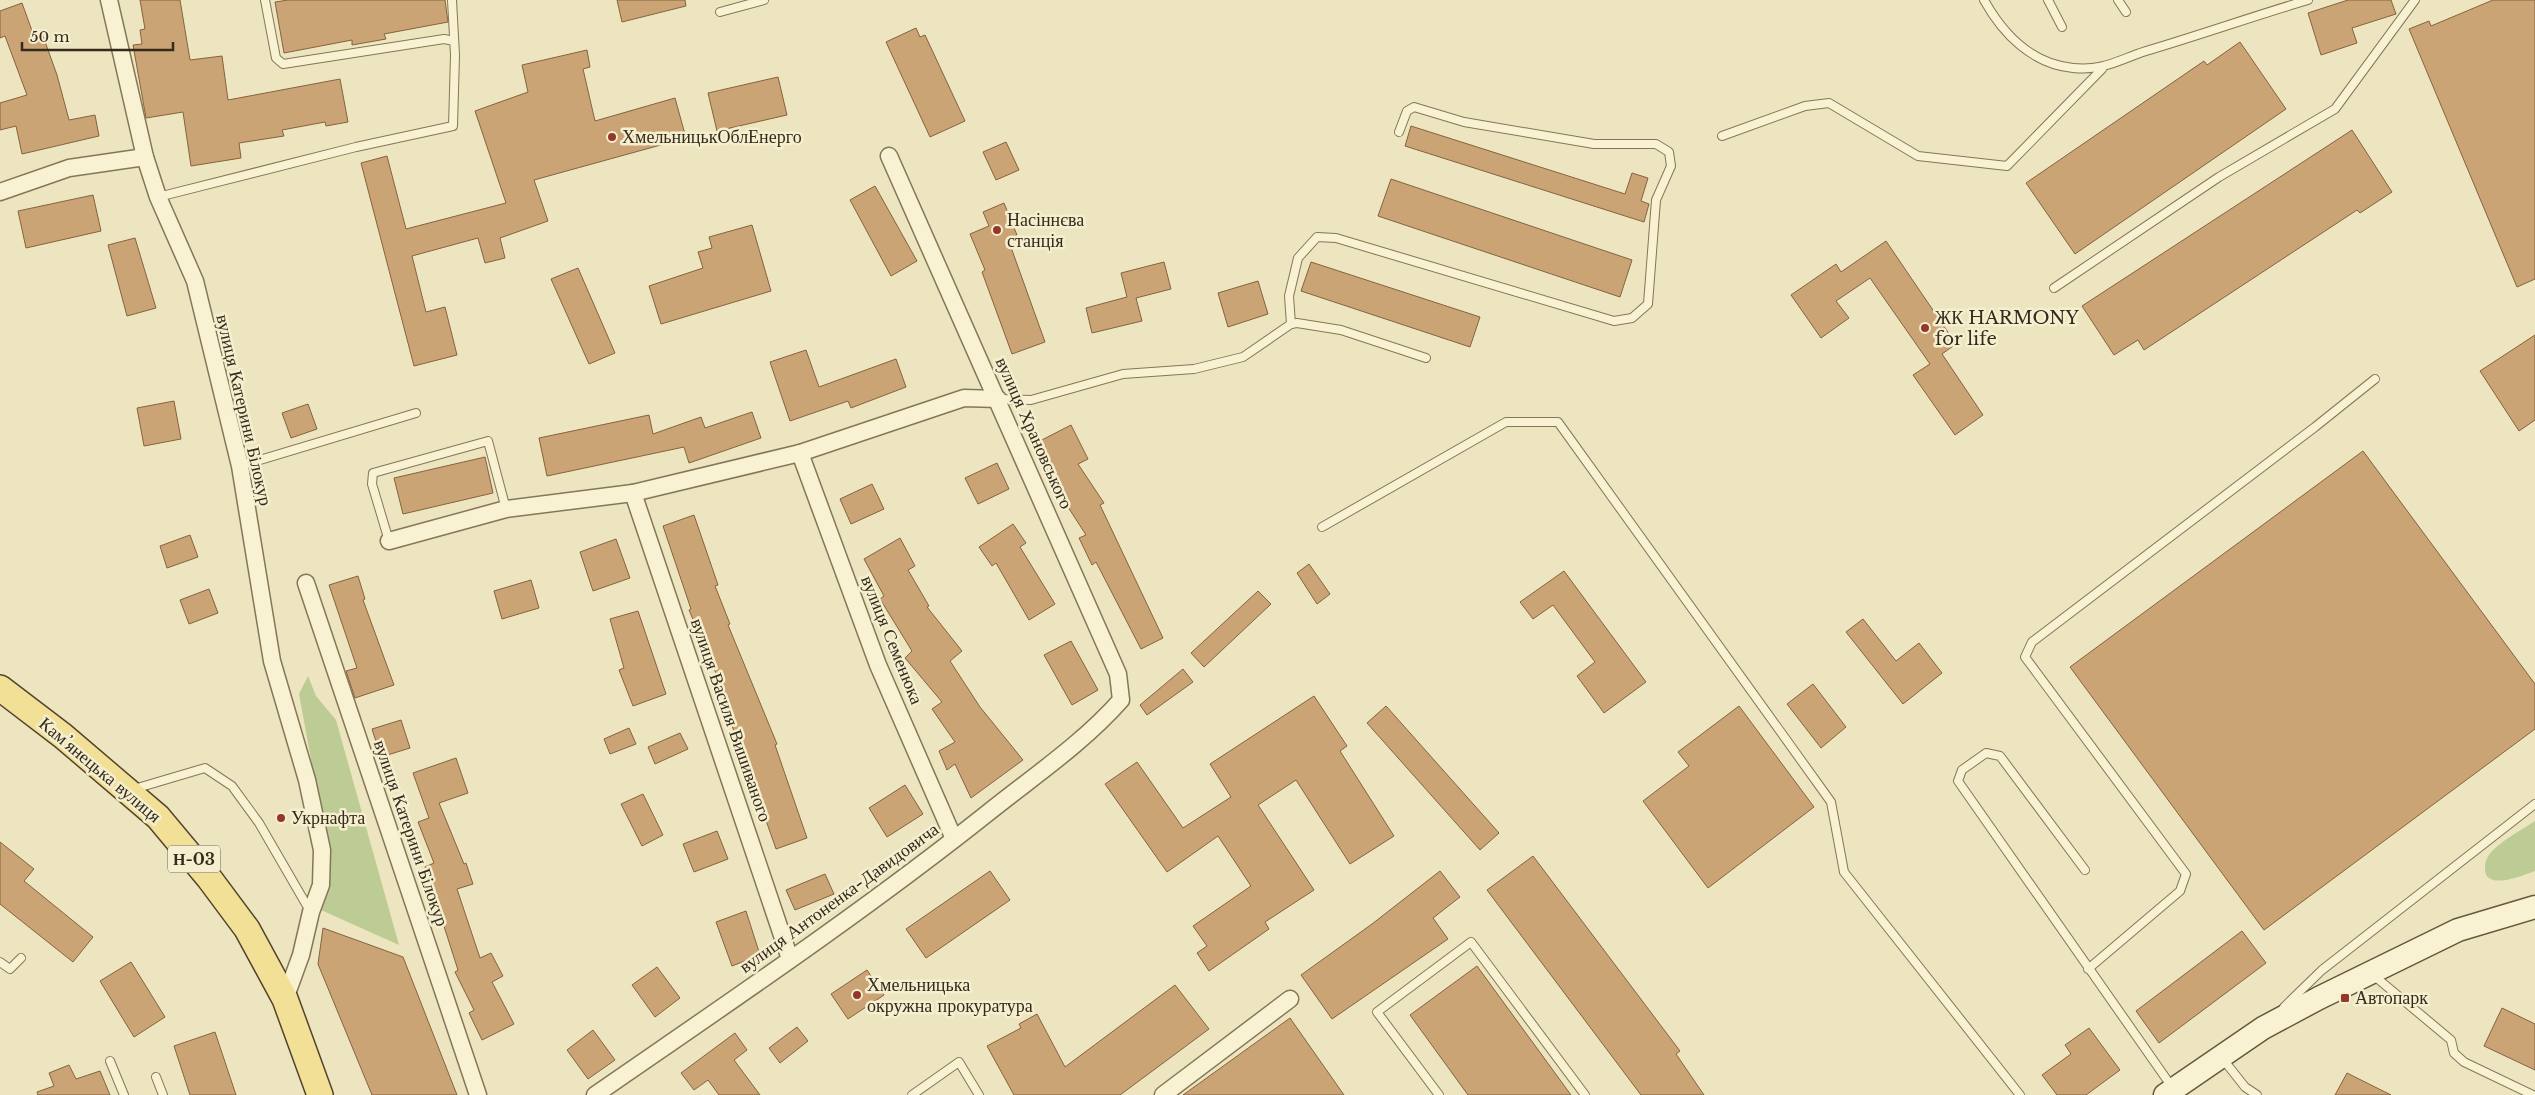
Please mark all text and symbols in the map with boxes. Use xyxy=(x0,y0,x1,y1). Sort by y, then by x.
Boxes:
scale bar xyxy=(22,20,174,52)
text: 50 m xyxy=(30,27,70,46)
place label: ХмельницькОблЕнерго xyxy=(622,126,802,148)
marker: ХмельницькОблЕнерго xyxy=(606,131,618,143)
place label: Насіннєва станція xyxy=(1007,209,1084,252)
marker: Насіннєва станція xyxy=(991,224,1003,236)
place label: ЖК HARMONY for life xyxy=(1935,307,2079,350)
street label: вулиця Катерини Білокур xyxy=(211,312,277,508)
marker: ЖК HARMONY for life xyxy=(1919,322,1931,334)
street label: вулиця Храновського xyxy=(991,354,1077,512)
street label: вулиця Семенюка xyxy=(856,572,928,708)
street label: вулиця Василя Вишиваного xyxy=(686,615,776,825)
street label: Камʼянецька вулиця xyxy=(35,713,165,827)
street label: вулиця Катерини Білокур xyxy=(369,737,453,929)
place label: Укрнафта xyxy=(291,807,365,829)
marker: Укрнафта xyxy=(275,812,287,824)
street label: вулиця Антоненка-Давидовича xyxy=(735,818,943,978)
road number: Н-03 xyxy=(168,846,220,872)
place label: Хмельницька окружна прокуратура xyxy=(867,974,1033,1017)
place label: Автопарк xyxy=(2355,987,2428,1009)
marker: Хмельницька окружна прокуратура xyxy=(851,989,863,1001)
marker: Автопарк xyxy=(2339,992,2351,1004)

